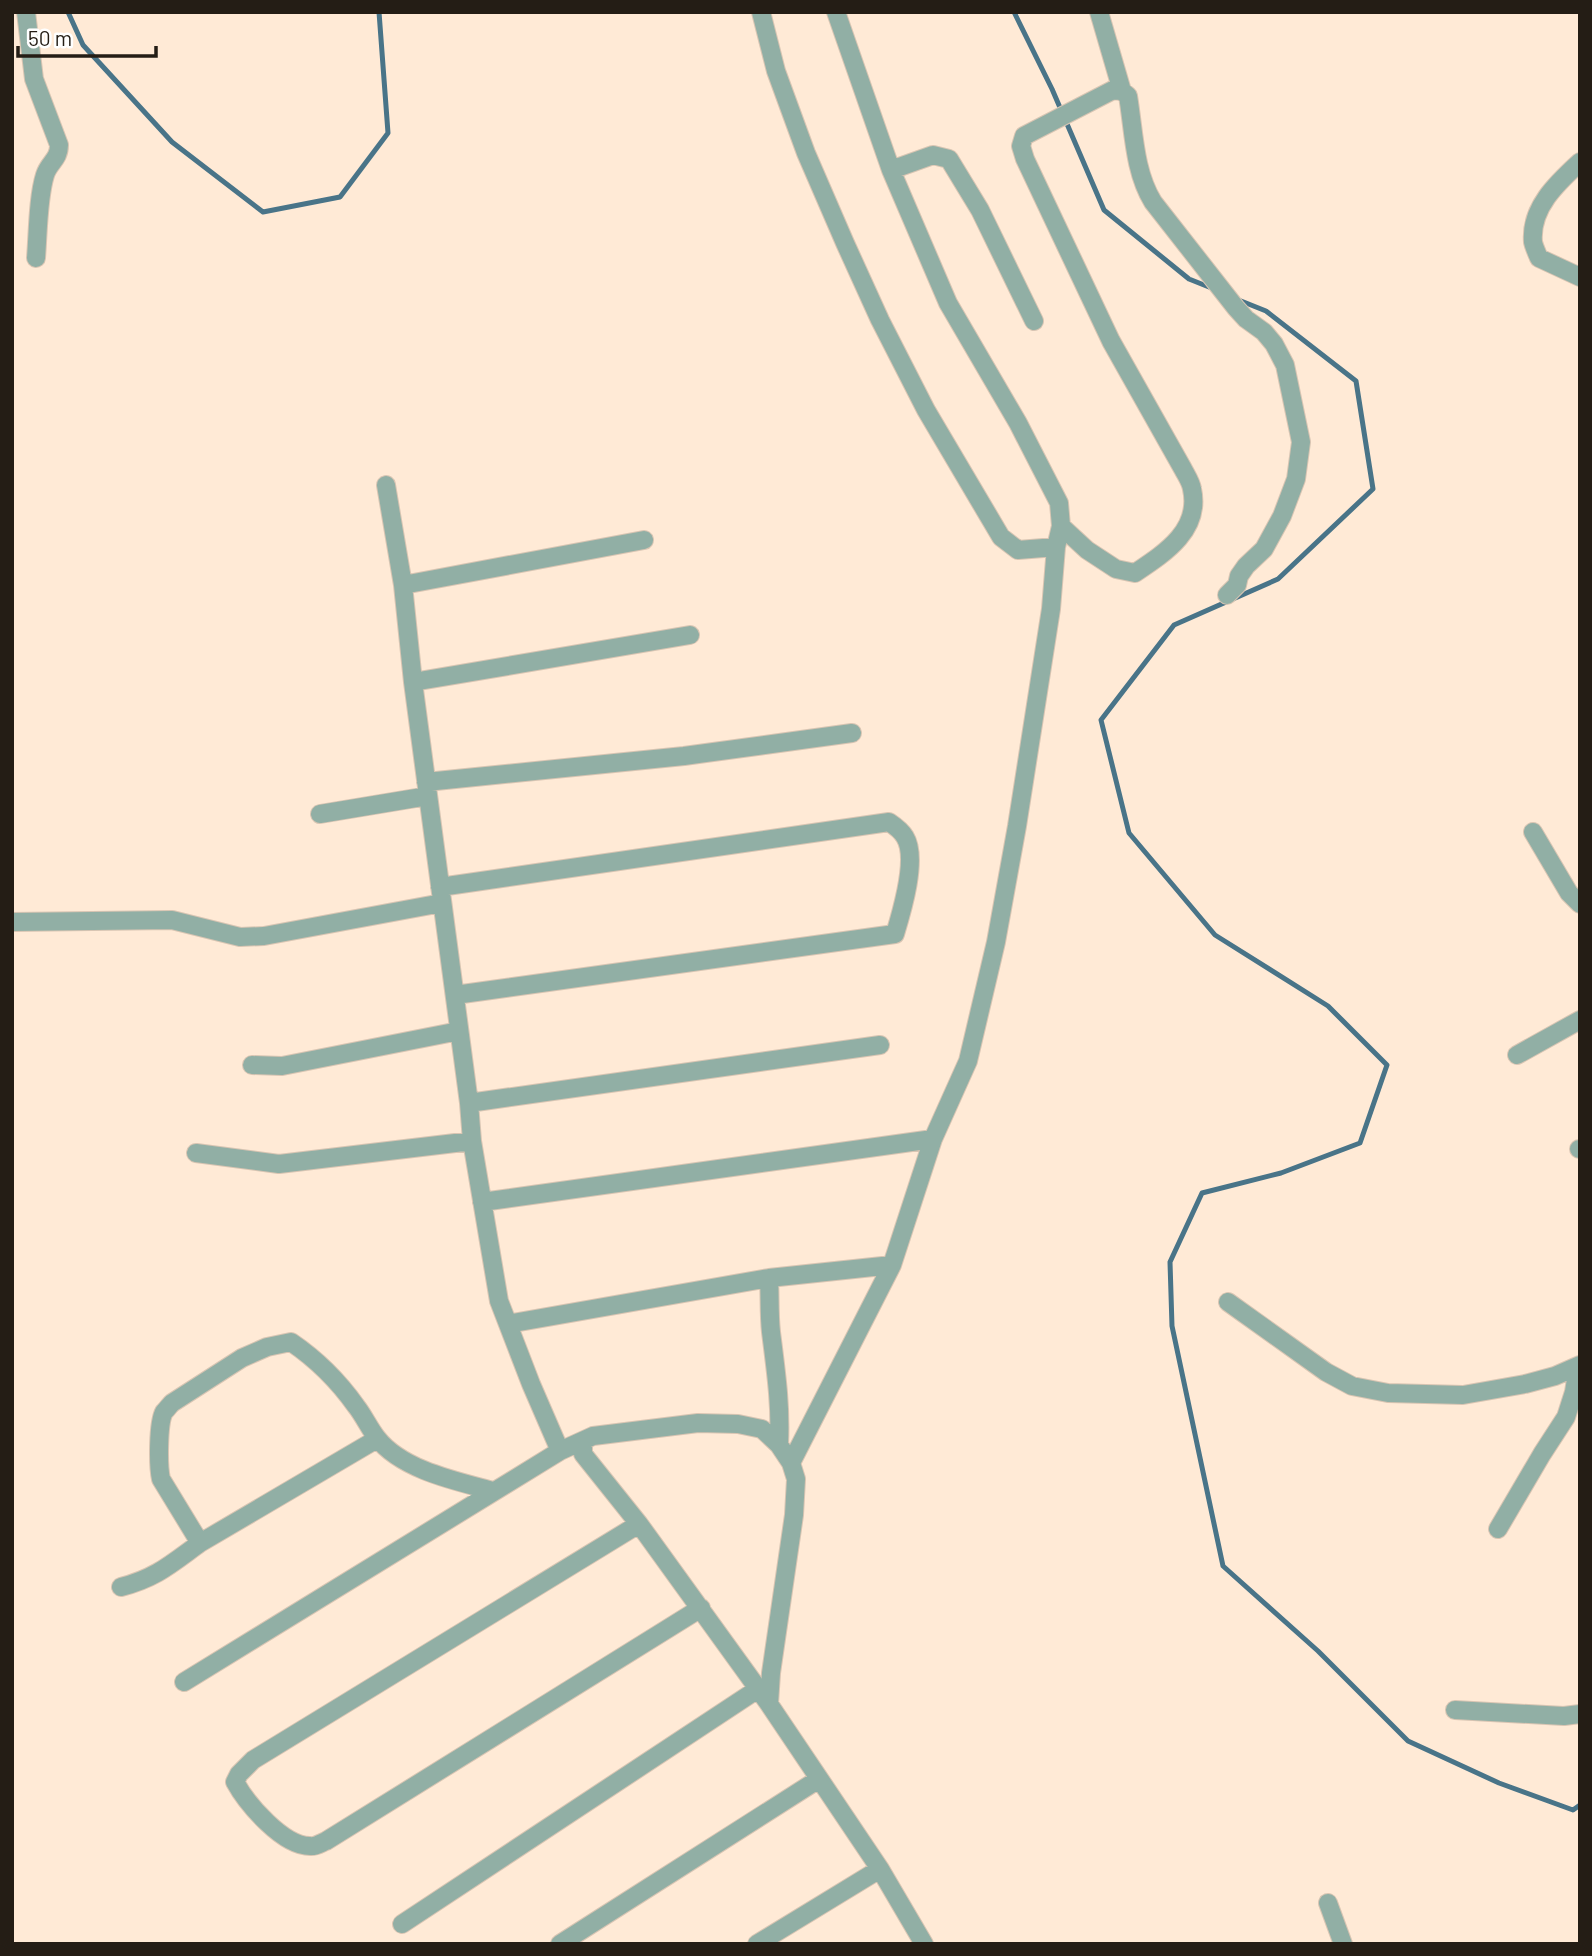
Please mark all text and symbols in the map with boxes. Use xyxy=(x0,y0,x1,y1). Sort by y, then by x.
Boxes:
scale bar xyxy=(18,14,156,58)
text: 50 m xyxy=(28,25,72,50)

